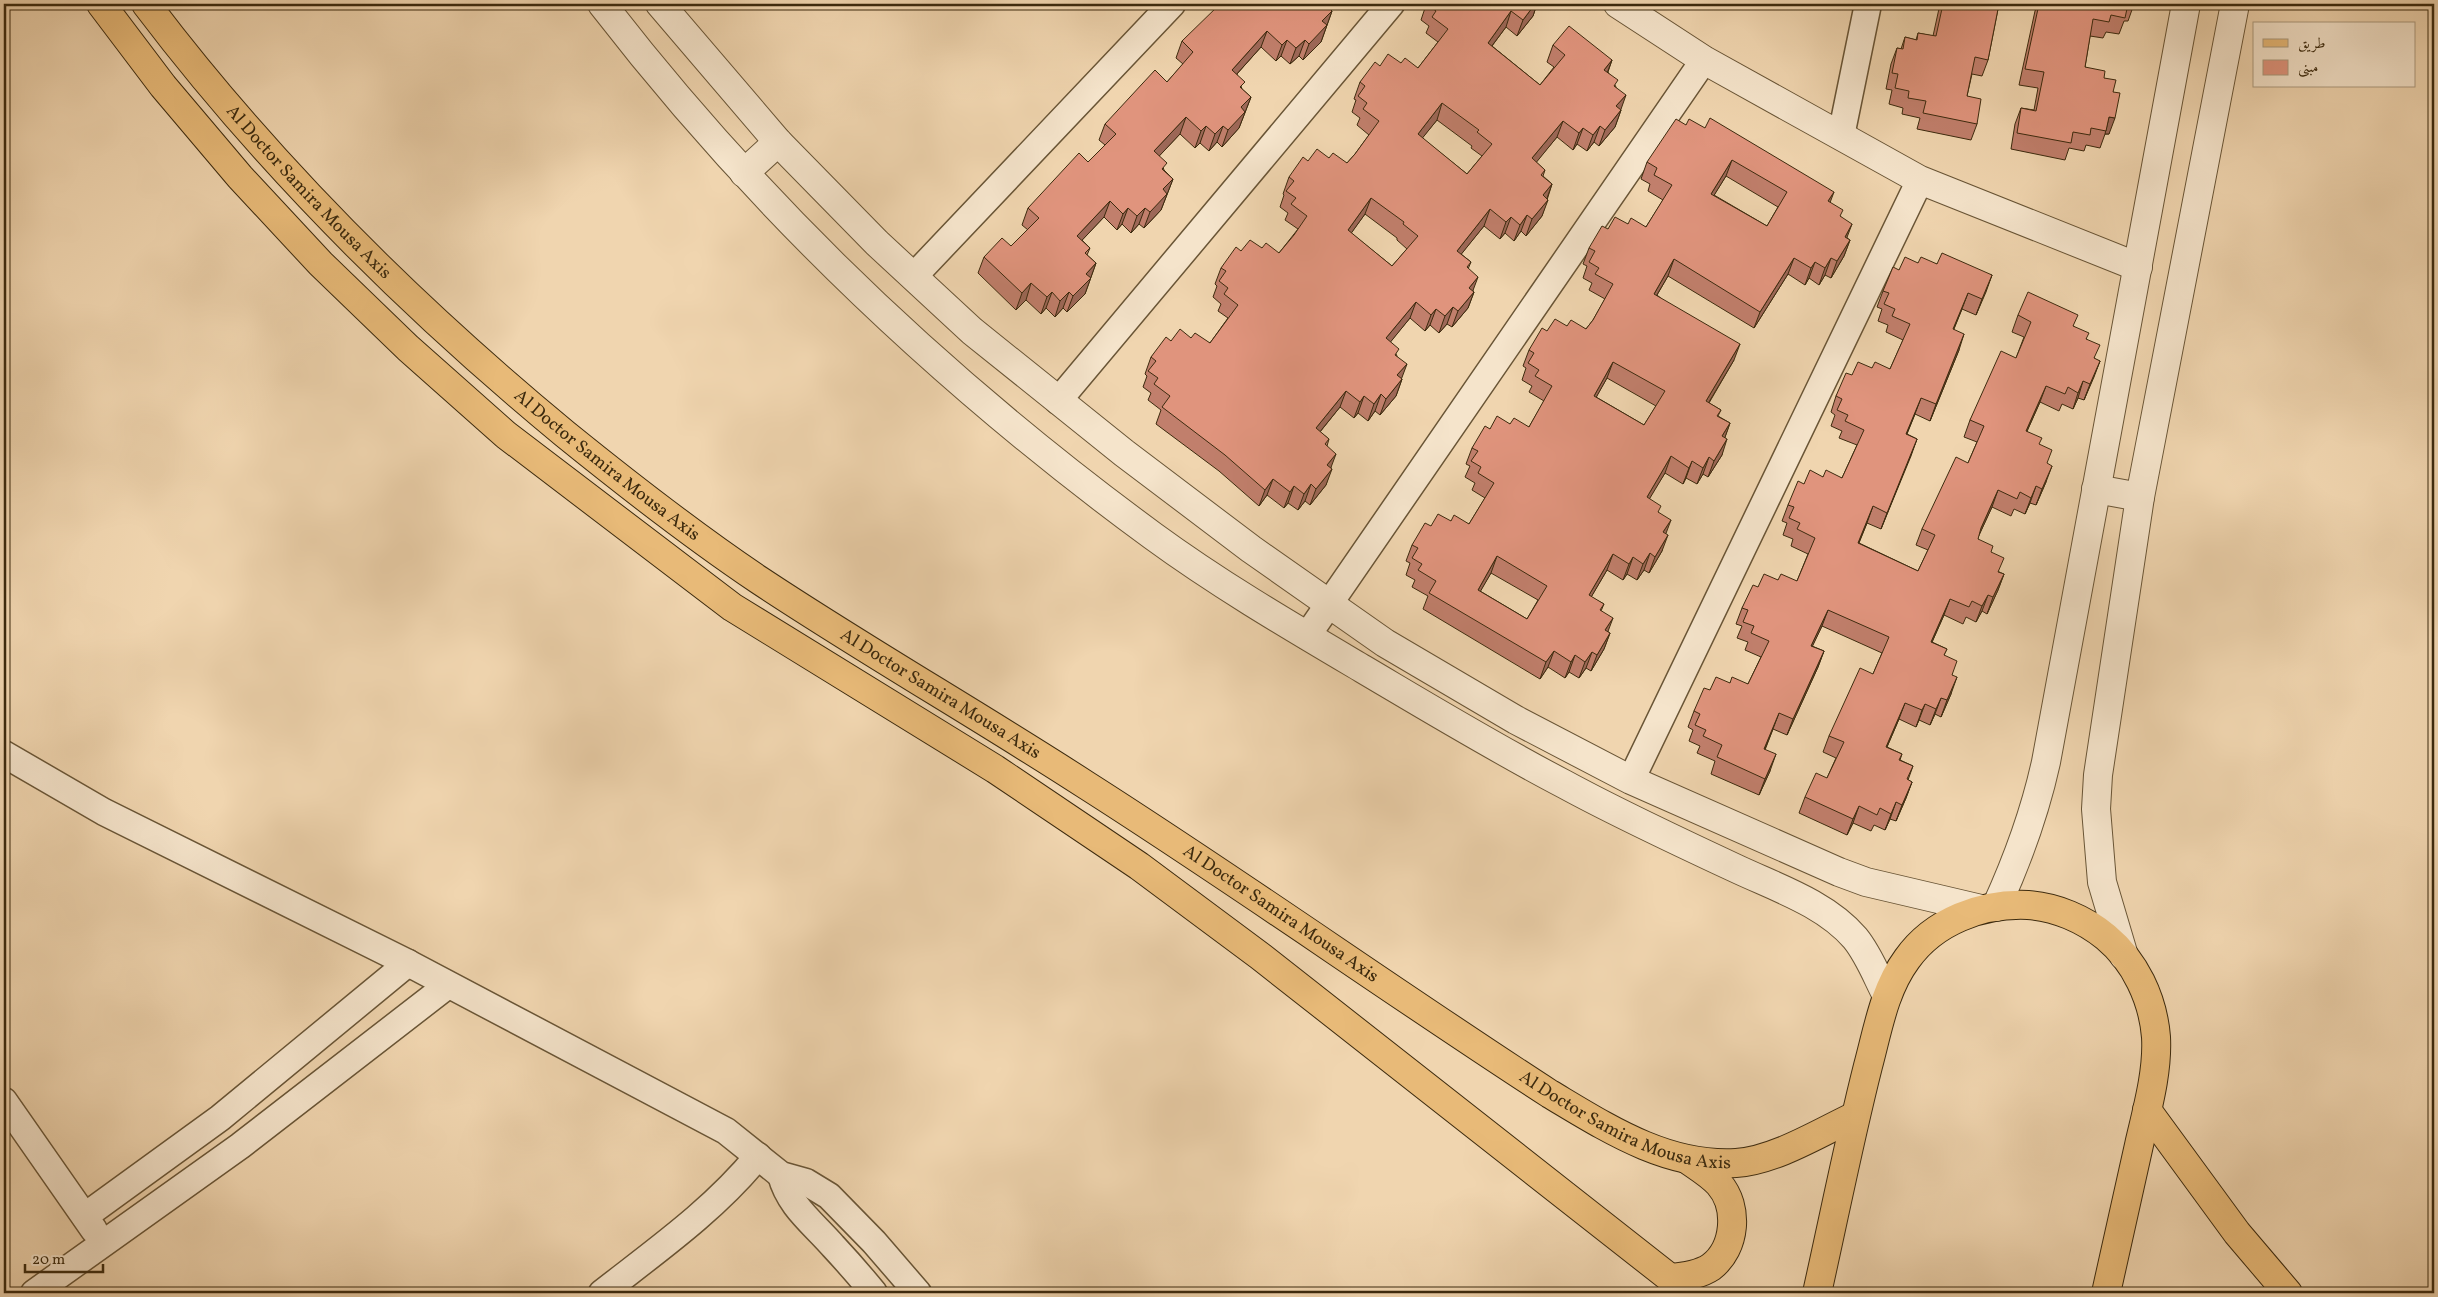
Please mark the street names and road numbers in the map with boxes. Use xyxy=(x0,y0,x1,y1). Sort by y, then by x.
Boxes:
street label: Al Doctor Samira Mousa Axis xyxy=(220,100,397,285)
street label: Al Doctor Samira Mousa Axis xyxy=(508,384,705,547)
street label: Al Doctor Samira Mousa Axis xyxy=(835,623,1046,766)
street label: Al Doctor Samira Mousa Axis xyxy=(1178,839,1384,989)
street label: Al Doctor Samira Mousa Axis xyxy=(1514,1065,1731,1176)

